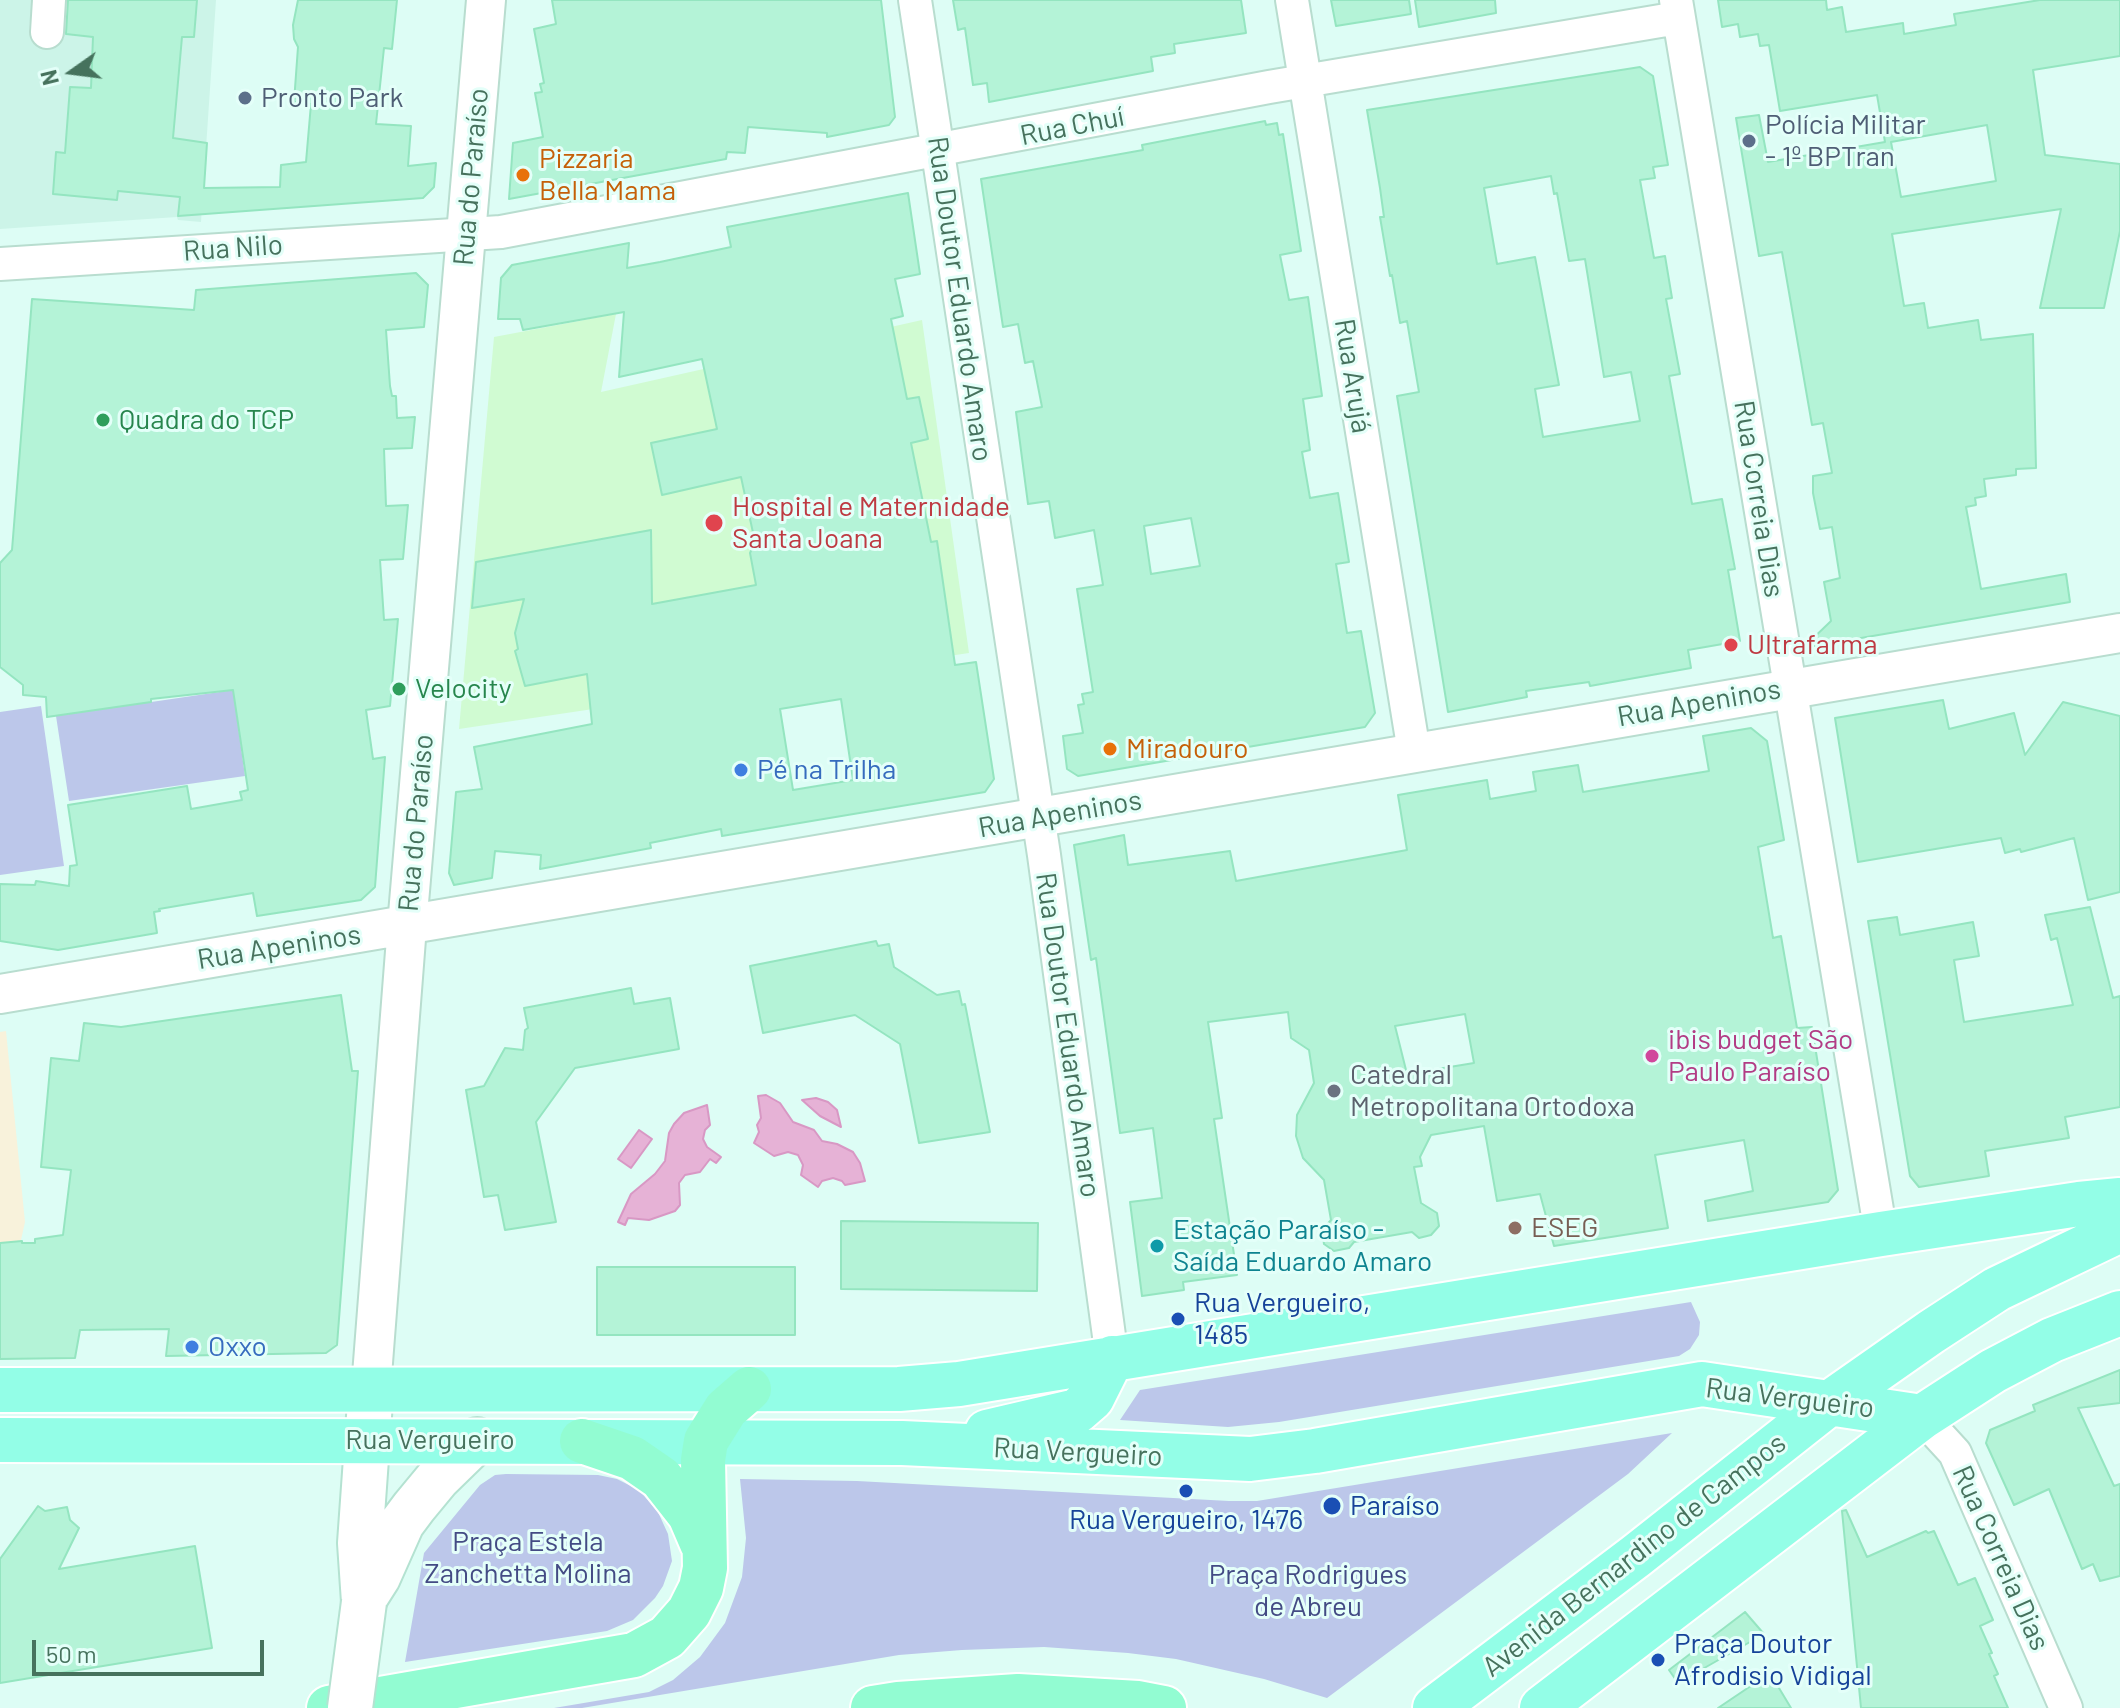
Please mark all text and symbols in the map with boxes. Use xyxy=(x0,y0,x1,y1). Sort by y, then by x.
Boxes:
north arrow xyxy=(32,32,112,112)
text: N xyxy=(34,68,63,88)
place label: Pronto Park xyxy=(261,81,404,115)
street label: Rua do Paraíso xyxy=(447,87,495,267)
marker: Pronto Park xyxy=(236,89,254,107)
street label: Rua Chuí xyxy=(1017,99,1127,153)
place label: Polícia Militar - 1º BPTran xyxy=(1765,108,1926,174)
marker: Polícia Militar - 1º BPTran xyxy=(1740,132,1758,150)
street label: Rua Doutor Eduardo Amaro xyxy=(921,134,999,464)
place label: Pizzaria Bella Mama xyxy=(539,142,676,208)
marker: Pizzaria Bella Mama xyxy=(514,166,532,184)
street label: Rua Nilo xyxy=(182,228,284,268)
street label: Rua Arujá xyxy=(1327,316,1379,436)
street label: Rua Correia Dias xyxy=(1727,398,1791,600)
place label: Quadra do TCP xyxy=(119,403,294,437)
marker: Quadra do TCP xyxy=(94,411,112,429)
place label: Hospital e Maternidade Santa Joana xyxy=(732,490,1010,556)
marker: Hospital e Maternidade Santa Joana xyxy=(703,512,725,534)
place label: Ultrafarma xyxy=(1747,628,1878,662)
marker: Ultrafarma xyxy=(1722,636,1740,654)
place label: Velocity xyxy=(415,672,512,706)
street label: Rua Apeninos xyxy=(1615,672,1783,734)
marker: Velocity xyxy=(390,680,408,698)
place label: Miradouro xyxy=(1126,732,1248,766)
street label: Rua do Paraíso xyxy=(392,733,440,913)
marker: Miradouro xyxy=(1101,740,1119,758)
place label: Pé na Trilha xyxy=(757,753,896,787)
marker: Pé na Trilha xyxy=(732,761,750,779)
street label: Rua Apeninos xyxy=(976,783,1144,845)
street label: Rua Doutor Eduardo Amaro xyxy=(1029,870,1107,1200)
street label: Rua Apeninos xyxy=(195,917,363,977)
place label: ibis budget São Paulo Paraíso xyxy=(1668,1023,1853,1089)
marker: ibis budget São Paulo Paraíso xyxy=(1643,1047,1661,1065)
place label: Catedral Metropolitana Ortodoxa xyxy=(1350,1058,1635,1124)
marker: Catedral Metropolitana Ortodoxa xyxy=(1325,1082,1343,1100)
place label: ESEG xyxy=(1531,1211,1598,1245)
place label: Estação Paraíso - Saída Eduardo Amaro xyxy=(1173,1213,1432,1279)
marker: ESEG xyxy=(1506,1219,1524,1237)
marker: Estação Paraíso - Saída Eduardo Amaro xyxy=(1148,1237,1166,1255)
place label: Rua Vergueiro, 1485 xyxy=(1194,1286,1370,1352)
marker: Rua Vergueiro, 1485 xyxy=(1169,1310,1187,1328)
place label: Oxxo xyxy=(208,1330,267,1364)
marker: Oxxo xyxy=(183,1338,201,1356)
street label: Rua Vergueiro xyxy=(1704,1371,1876,1425)
street label: Rua Vergueiro xyxy=(345,1423,515,1457)
street label: Avenida Bernardino de Campos xyxy=(1476,1426,1792,1684)
street label: Rua Vergueiro xyxy=(993,1431,1163,1473)
street label: Rua Correia Dias xyxy=(1945,1460,2057,1656)
marker: Rua Vergueiro, 1476 xyxy=(1177,1482,1195,1500)
place label: Paraíso xyxy=(1350,1489,1440,1523)
marker: Paraíso xyxy=(1321,1495,1343,1517)
place label: Rua Vergueiro, 1476 xyxy=(1069,1503,1303,1537)
park label: Praça Estela Zanchetta Molina xyxy=(424,1525,632,1591)
park label: Praça Rodrigues de Abreu xyxy=(1209,1558,1407,1624)
scale bar xyxy=(36,1624,268,1674)
place label: Praça Doutor Afrodisio Vidigal xyxy=(1674,1627,1872,1693)
text: 50 m xyxy=(46,1639,97,1668)
marker: Praça Doutor Afrodisio Vidigal xyxy=(1649,1651,1667,1669)

